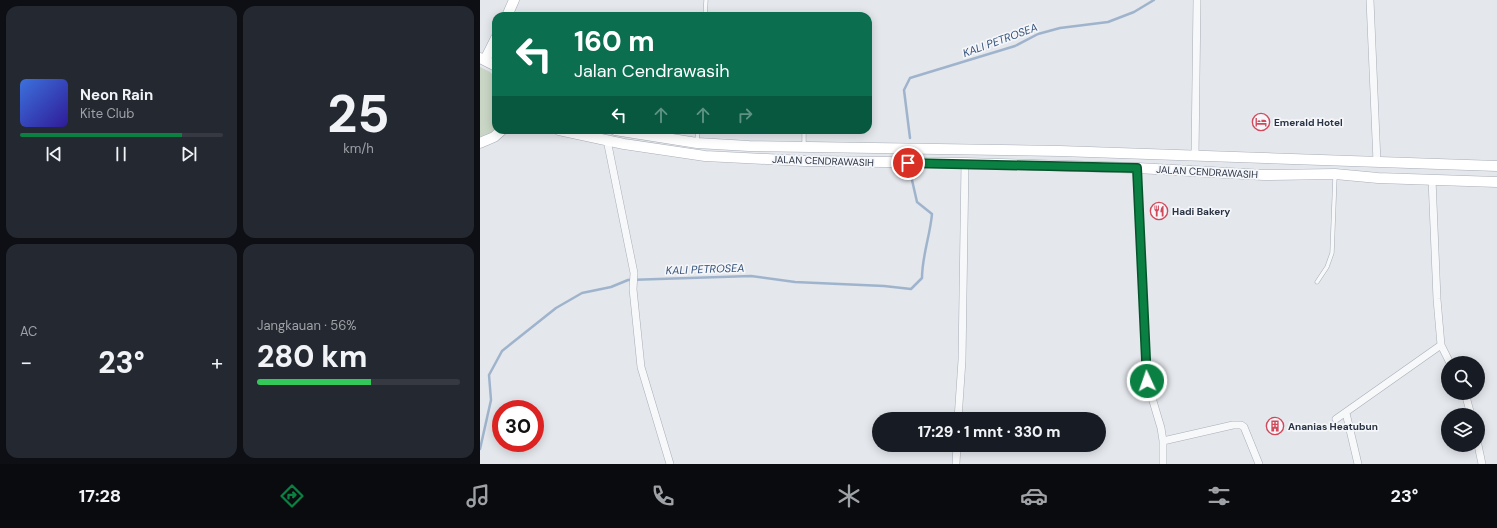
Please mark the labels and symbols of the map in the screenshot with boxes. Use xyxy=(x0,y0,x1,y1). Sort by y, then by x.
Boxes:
water label: KALI PETROSEA xyxy=(961,20,1039,60)
hotel icon: Emerald Hotel xyxy=(1251,112,1271,132)
place label: Emerald Hotel xyxy=(1274,116,1343,129)
pin xyxy=(891,146,925,180)
street label: JALAN CENDRAWASIH xyxy=(772,153,874,169)
street label: JALAN CENDRAWASIH xyxy=(1156,163,1258,181)
restaurant icon: Hadi Bakery xyxy=(1149,201,1169,221)
place label: Hadi Bakery xyxy=(1172,205,1230,218)
water label: KALI PETROSEA xyxy=(665,261,745,277)
position arrow xyxy=(1126,360,1168,402)
speed limit sign: 30 xyxy=(492,400,544,452)
building icon: Ananias Heatubun xyxy=(1265,416,1285,436)
place label: Ananias Heatubun xyxy=(1288,420,1378,433)

